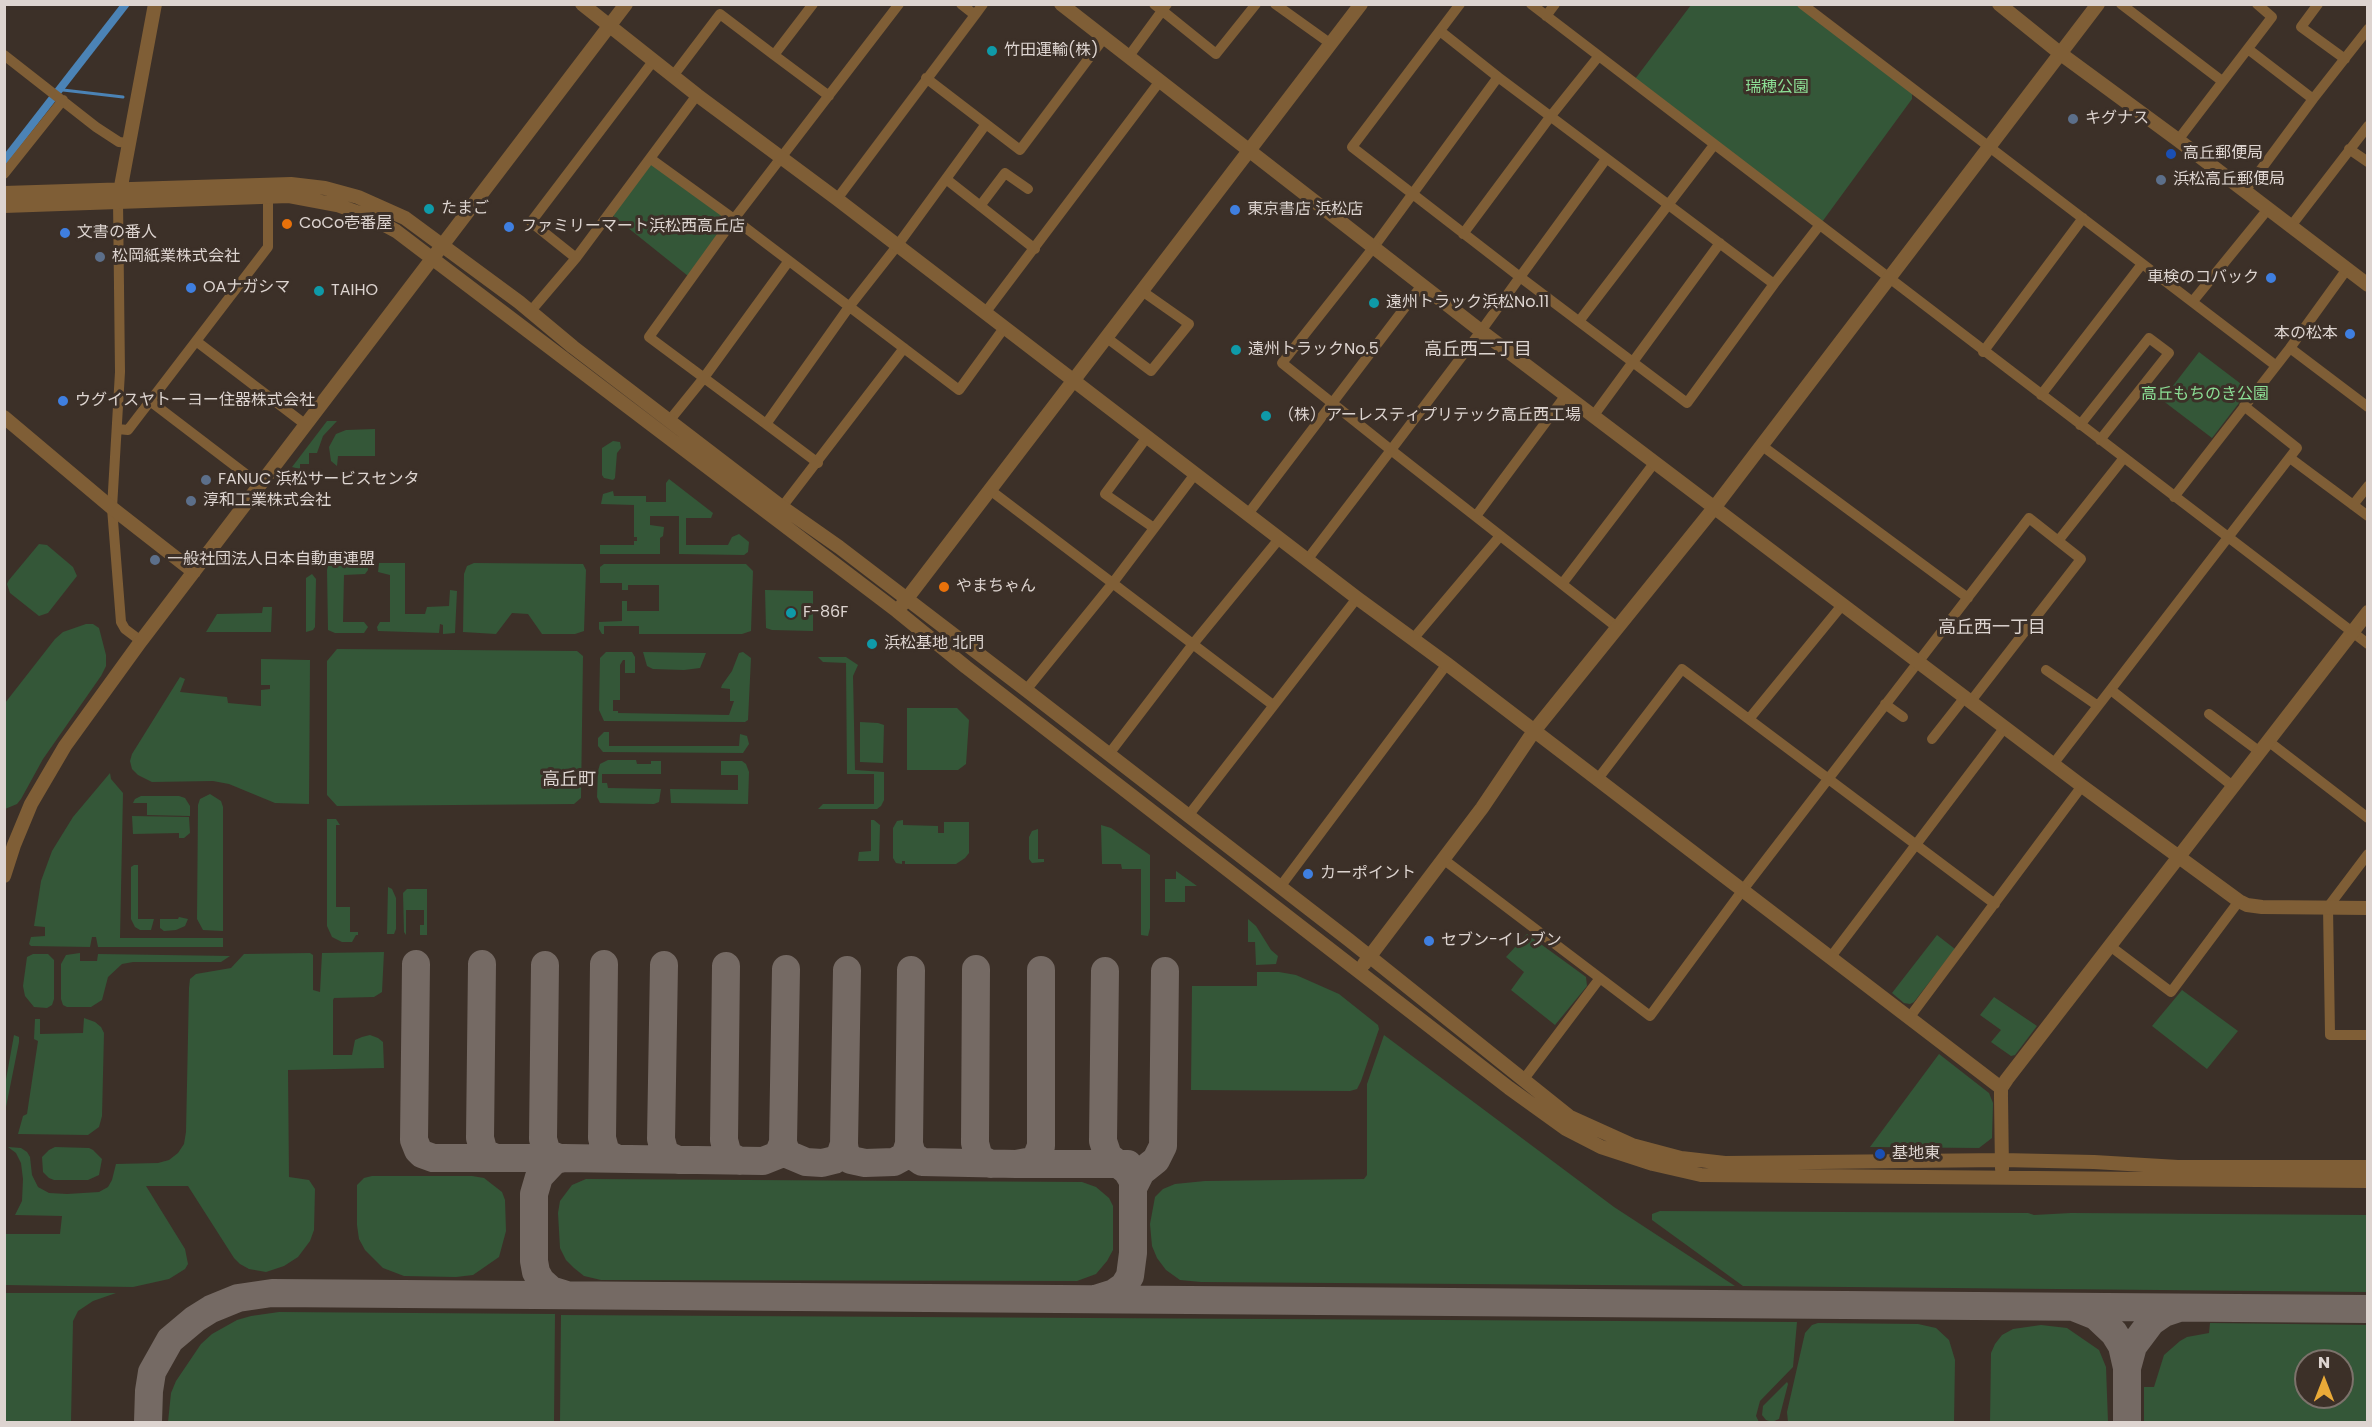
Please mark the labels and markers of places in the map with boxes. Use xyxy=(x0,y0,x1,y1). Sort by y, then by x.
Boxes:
place label: 竹田運輸(株) xyxy=(1004,41,1099,61)
marker: 竹田運輸(株) xyxy=(985,44,999,58)
place label: キグナス xyxy=(2085,109,2149,129)
marker: キグナス xyxy=(2066,112,2080,126)
place label: 高丘郵便局 xyxy=(2183,144,2263,164)
marker: 高丘郵便局 xyxy=(2164,147,2178,161)
place label: 浜松高丘郵便局 xyxy=(2173,170,2285,190)
marker: 浜松高丘郵便局 xyxy=(2154,173,2168,187)
place label: たまご xyxy=(441,199,489,219)
place label: 東京書店 浜松店 xyxy=(1247,200,1363,220)
marker: たまご xyxy=(422,202,436,216)
marker: 東京書店 浜松店 xyxy=(1228,203,1242,217)
place label: CoCo壱番屋 xyxy=(299,214,392,234)
marker: CoCo壱番屋 xyxy=(280,217,294,231)
place label: ファミリーマート浜松西高丘店 xyxy=(521,217,745,237)
marker: ファミリーマート浜松西高丘店 xyxy=(502,220,516,234)
place label: 文書の番人 xyxy=(77,223,157,243)
marker: 文書の番人 xyxy=(58,226,72,240)
place label: 松岡紙業株式会社 xyxy=(112,247,240,267)
marker: 松岡紙業株式会社 xyxy=(93,250,107,264)
place label: 車検のコバック xyxy=(2147,268,2259,288)
marker: 車検のコバック xyxy=(2264,271,2278,285)
place label: OAナガシマ xyxy=(203,278,290,298)
marker: OAナガシマ xyxy=(184,281,198,295)
place label: TAIHO xyxy=(331,281,378,301)
marker: TAIHO xyxy=(312,284,326,298)
place label: 遠州トラック浜松No.11 xyxy=(1386,293,1549,313)
marker: 遠州トラック浜松No.11 xyxy=(1367,296,1381,310)
place label: 本の松本 xyxy=(2274,324,2338,344)
marker: 本の松本 xyxy=(2343,327,2357,341)
place label: 遠州トラックNo.5 xyxy=(1248,340,1379,360)
marker: 遠州トラックNo.5 xyxy=(1229,343,1243,357)
place label: ウグイスヤトーヨー住器株式会社 xyxy=(75,391,315,411)
marker: ウグイスヤトーヨー住器株式会社 xyxy=(56,394,70,408)
place label: （株）アーレスティプリテック高丘西工場 xyxy=(1278,406,1581,426)
marker: （株）アーレスティプリテック高丘西工場 xyxy=(1259,409,1273,423)
place label: FANUC 浜松サービスセンタ xyxy=(218,470,420,490)
marker: FANUC 浜松サービスセンタ xyxy=(199,473,213,487)
place label: 淳和工業株式会社 xyxy=(203,491,331,511)
marker: 淳和工業株式会社 xyxy=(184,494,198,508)
place label: 一般社団法人日本自動車連盟 xyxy=(167,550,375,570)
marker: 一般社団法人日本自動車連盟 xyxy=(148,553,162,567)
place label: やまちゃん xyxy=(956,577,1036,597)
marker: やまちゃん xyxy=(937,580,951,594)
place label: F-86F xyxy=(803,603,848,623)
marker: F-86F xyxy=(784,606,798,620)
place label: 浜松基地 北門 xyxy=(884,634,984,654)
marker: 浜松基地 北門 xyxy=(865,637,879,651)
place label: カーポイント xyxy=(1320,864,1416,884)
marker: カーポイント xyxy=(1301,867,1315,881)
place label: セブン-イレブン xyxy=(1441,931,1562,951)
marker: セブン-イレブン xyxy=(1422,934,1436,948)
place label: 基地東 xyxy=(1892,1144,1940,1164)
marker: 基地東 xyxy=(1873,1147,1887,1161)

